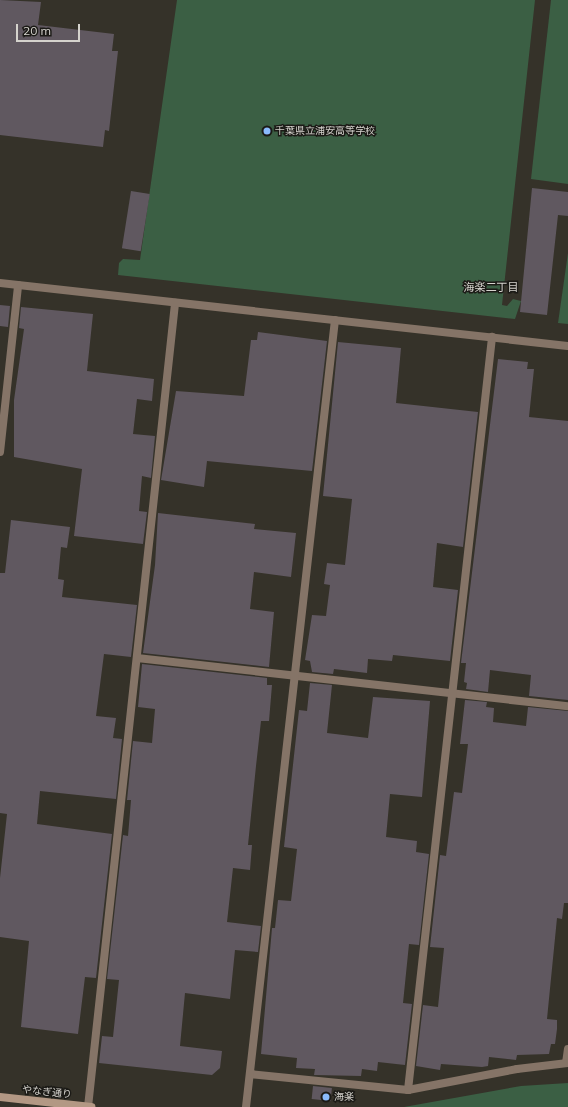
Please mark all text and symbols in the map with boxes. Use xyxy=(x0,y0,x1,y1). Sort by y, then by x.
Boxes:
scale bar xyxy=(18,16,82,42)
text: 20 m xyxy=(23,23,51,38)
place label: 千葉県立浦安高等学校 xyxy=(275,125,375,137)
marker: 千葉県立浦安高等学校 xyxy=(262,126,272,136)
district label: 海楽二丁目 xyxy=(464,280,518,294)
street label: やなぎ通り xyxy=(22,1083,72,1101)
place label: 海楽 xyxy=(334,1091,354,1103)
marker: 海楽 xyxy=(321,1092,331,1102)

